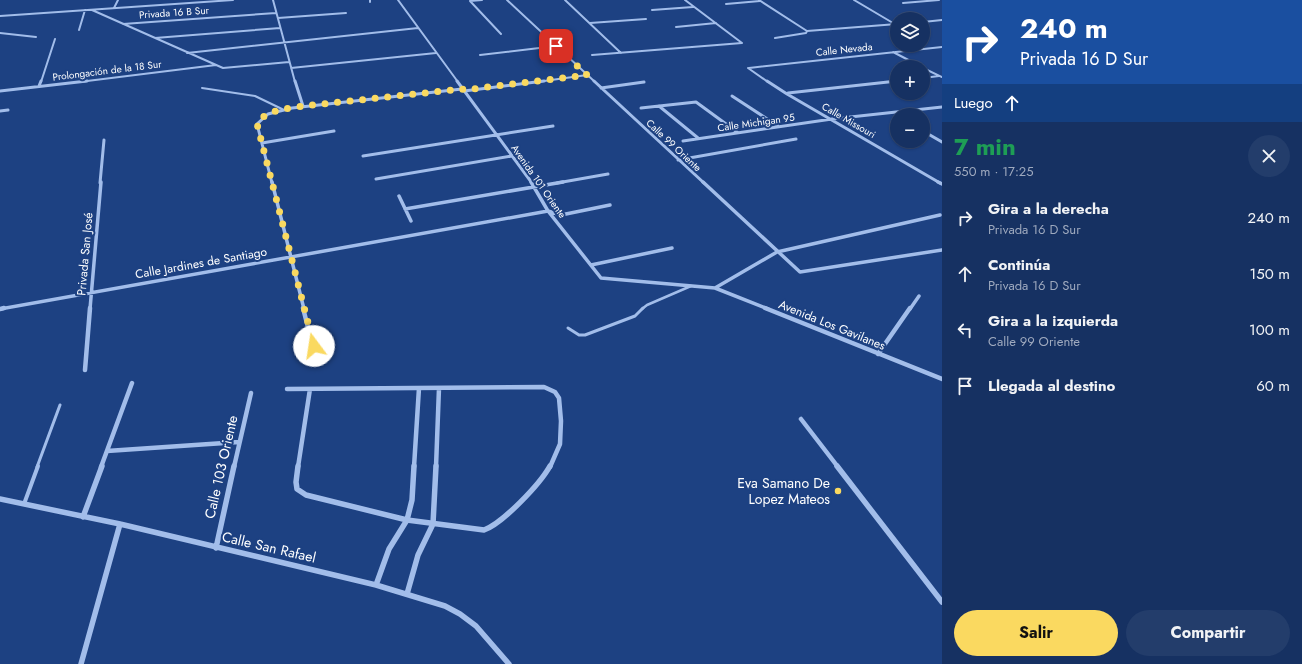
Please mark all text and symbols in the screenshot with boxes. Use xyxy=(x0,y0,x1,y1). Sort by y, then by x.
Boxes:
street label: Privada 16 B Sur xyxy=(139,3,210,22)
text: 240 m xyxy=(1020,8,1108,49)
map controls xyxy=(890,12,930,148)
button: layers xyxy=(890,12,930,52)
icon: right xyxy=(954,16,1006,68)
pin xyxy=(539,29,573,63)
icon: arrive xyxy=(545,35,567,57)
street label: Calle Nevada xyxy=(815,39,873,60)
text: Privada 16 D Sur xyxy=(1020,46,1148,72)
street label: Prolongación de la 18 Sur xyxy=(52,56,163,85)
button: + xyxy=(890,60,930,100)
text: Luego xyxy=(954,92,993,114)
icon: ahead xyxy=(1001,92,1023,114)
street label: Calle Missouri xyxy=(819,99,878,142)
button: − xyxy=(890,108,930,148)
street label: Calle Michigan 95 xyxy=(716,110,796,135)
street label: Calle 99 Oriente xyxy=(643,116,705,175)
text: 7 min xyxy=(954,129,1016,164)
button: close xyxy=(1248,135,1290,177)
street label: Avenida 101 Oriente xyxy=(508,141,570,221)
text: 550 m · 17:25 xyxy=(954,162,1034,181)
text: Gira a la derecha xyxy=(988,198,1109,220)
icon: right xyxy=(954,207,976,229)
text: 240 m xyxy=(1248,207,1290,229)
street label: Privada San José xyxy=(72,212,98,296)
text: Privada 16 D Sur xyxy=(988,220,1081,239)
street label: Calle Jardines de Santiago xyxy=(134,242,269,283)
text: Continúa xyxy=(988,254,1050,276)
icon: ahead xyxy=(954,263,976,285)
text: 150 m xyxy=(1250,263,1290,285)
text: Privada 16 D Sur xyxy=(988,276,1081,295)
street label: Avenida Los Gavilanes xyxy=(776,295,888,355)
text: Gira a la izquierda xyxy=(988,310,1118,332)
icon: left xyxy=(954,319,976,341)
text: 100 m xyxy=(1249,319,1290,341)
position arrow xyxy=(293,325,335,367)
text: Calle 99 Oriente xyxy=(988,332,1080,351)
icon: arrive xyxy=(954,375,976,397)
text: Llegada al destino xyxy=(988,375,1115,397)
text: 60 m xyxy=(1256,375,1290,397)
street label: Calle 103 Oriente xyxy=(199,413,243,521)
place label: Eva Samano De Lopez Mateos xyxy=(737,473,830,509)
marker: Eva Samano De Lopez Mateos xyxy=(833,486,843,496)
street label: Calle San Rafael xyxy=(220,526,318,568)
button: Salir xyxy=(954,610,1118,656)
button: Compartir xyxy=(1126,610,1290,656)

